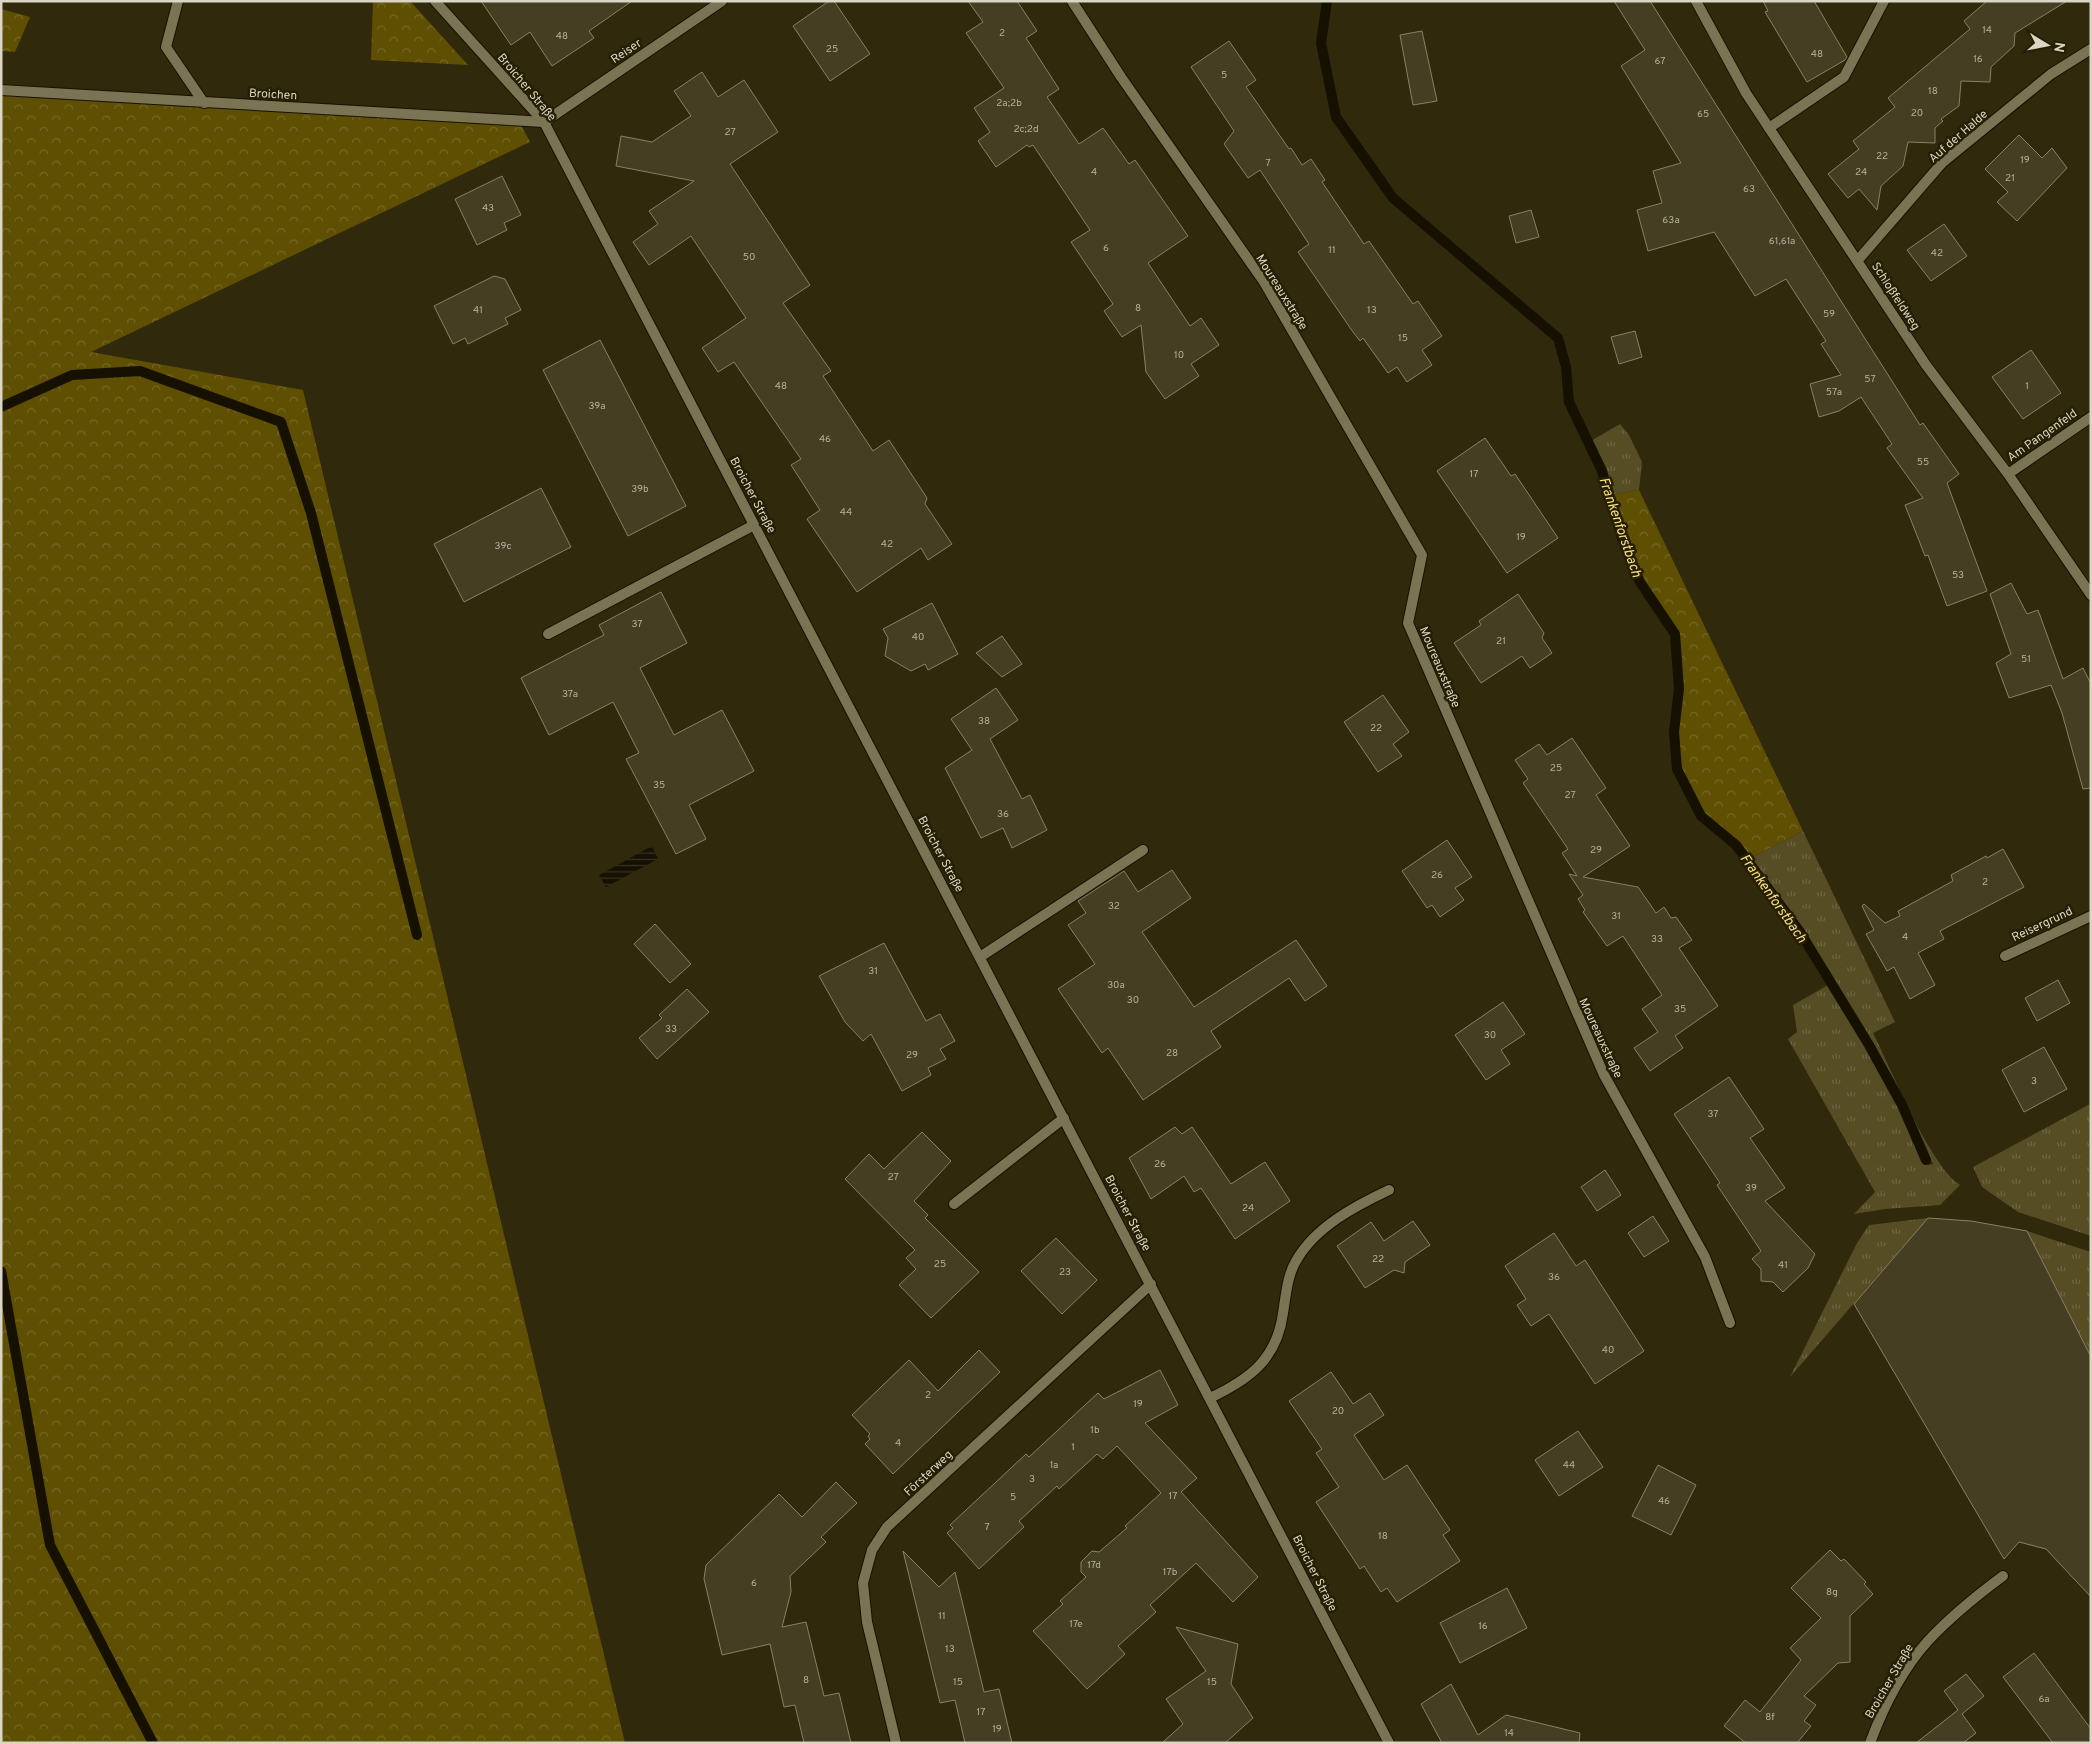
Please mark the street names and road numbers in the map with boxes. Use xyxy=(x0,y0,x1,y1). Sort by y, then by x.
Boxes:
street label: Reiser xyxy=(608,36,645,68)
street label: Broicher Straße xyxy=(493,50,559,125)
street label: Broichen xyxy=(248,86,297,104)
street label: Auf der Halde xyxy=(1926,107,1992,167)
street label: Moureauxstraße xyxy=(1251,252,1311,333)
street label: Schloßfeldweg xyxy=(1867,259,1923,334)
street label: Am Pangenfeld xyxy=(2004,406,2081,466)
street label: Broicher Straße xyxy=(725,455,779,536)
street label: Moureauxstraße xyxy=(1415,624,1463,710)
street label: Broicher Straße xyxy=(913,814,967,895)
street label: Reisergrund xyxy=(2009,904,2076,946)
street label: Moureauxstraße xyxy=(1575,996,1626,1081)
street label: Broicher Straße xyxy=(1100,1173,1154,1254)
street label: Försterweg xyxy=(901,1447,956,1500)
street label: Broicher Straße xyxy=(1288,1532,1340,1614)
street label: Broicher Straße xyxy=(1862,1641,1918,1722)

